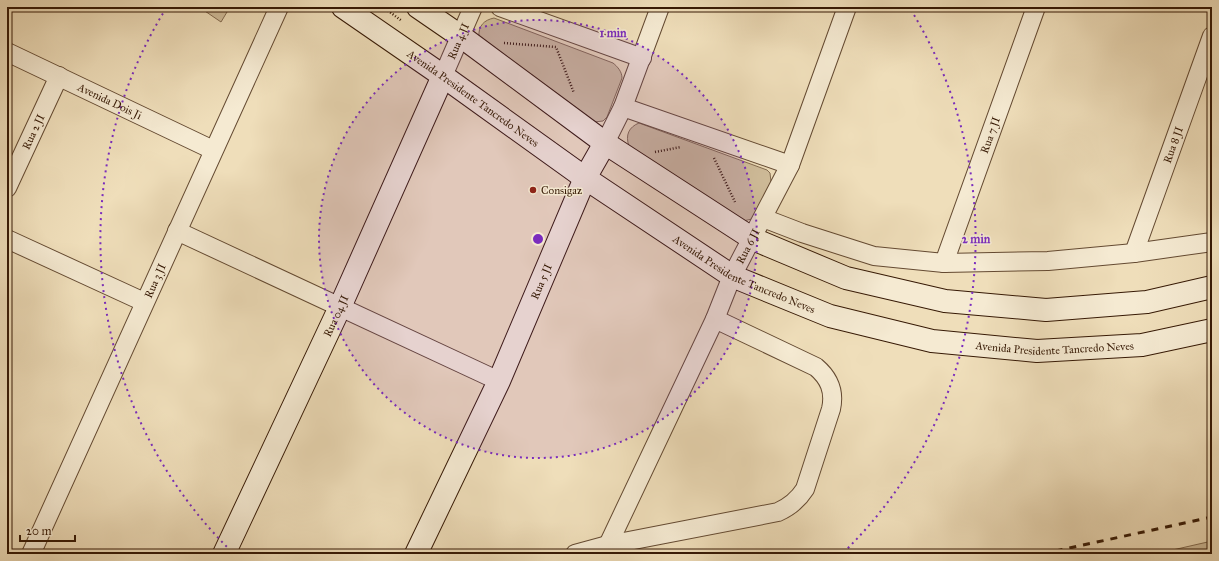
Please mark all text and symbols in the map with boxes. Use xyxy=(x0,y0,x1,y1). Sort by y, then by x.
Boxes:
street label: Rua 4 JI xyxy=(445,21,472,61)
text: 1 min xyxy=(599,26,627,40)
street label: Avenida Presidente Tancredo Neves xyxy=(404,46,542,149)
street label: Avenida Dois Ji xyxy=(75,80,144,122)
street label: Rua 2 JI xyxy=(19,112,47,152)
street label: Rua 7 JI xyxy=(977,115,1003,155)
street label: Rua 8 JI xyxy=(1160,124,1186,165)
place label: Consigaz xyxy=(541,184,582,197)
marker: Consigaz xyxy=(528,185,538,195)
street label: Rua 6 JI xyxy=(733,226,762,266)
centre of rings xyxy=(531,232,545,246)
street label: Avenida Presidente Tancredo Neves xyxy=(670,232,817,316)
text: 2 min xyxy=(962,232,991,246)
street label: Rua 3 JI xyxy=(141,261,168,300)
street label: Rua 5 JI xyxy=(528,262,555,301)
street label: Rua 04 JI xyxy=(320,293,351,339)
street label: Avenida Presidente Tancredo Neves xyxy=(974,339,1134,358)
scale bar xyxy=(20,517,75,543)
text: 20 m xyxy=(26,524,52,538)

